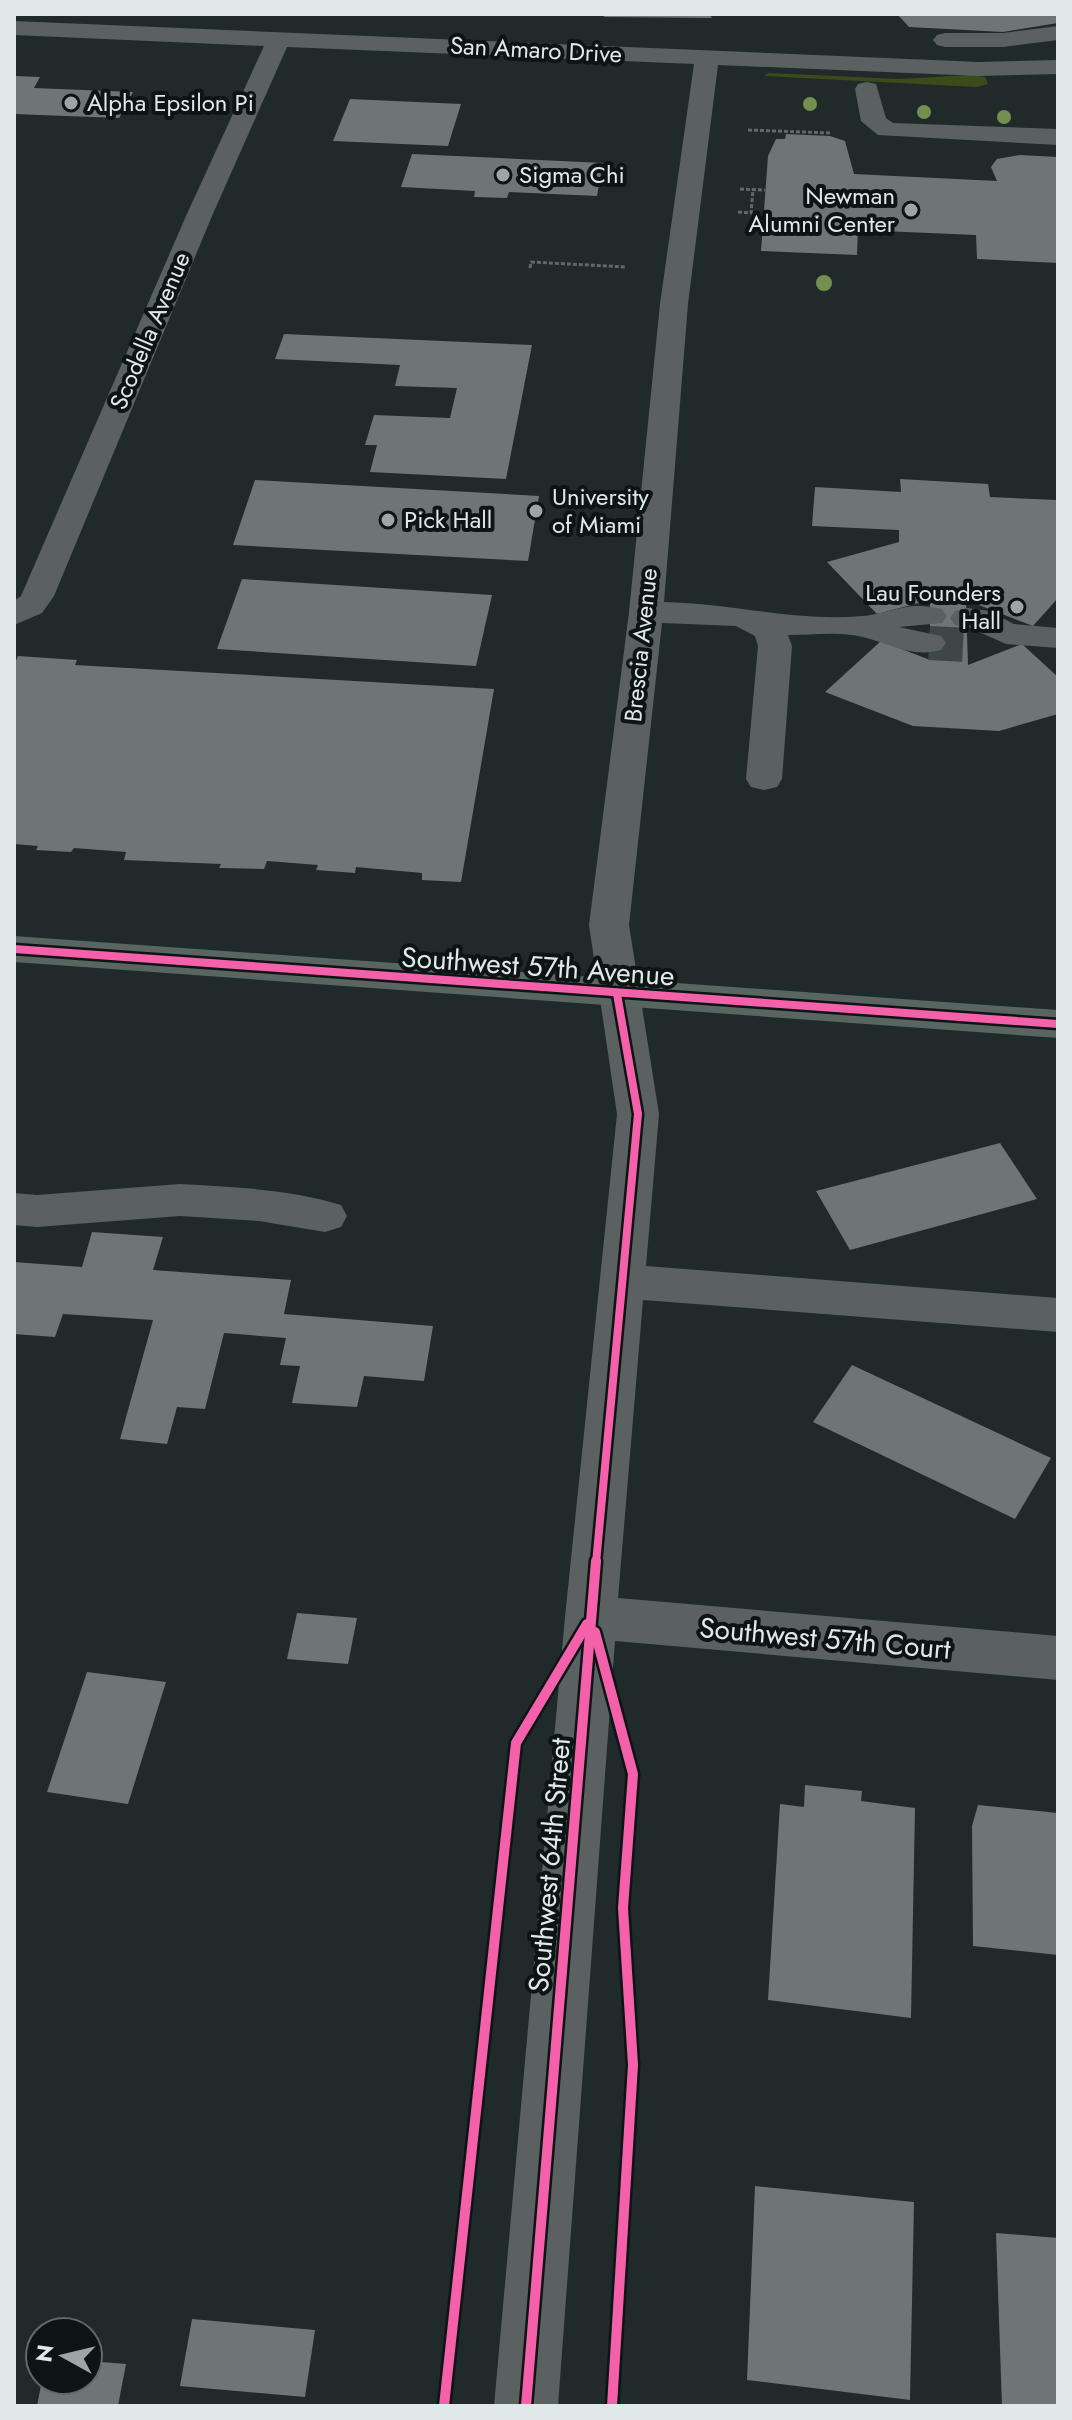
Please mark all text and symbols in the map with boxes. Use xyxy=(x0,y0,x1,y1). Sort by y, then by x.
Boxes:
street label: San Amaro Drive xyxy=(449,28,623,71)
place label: Alpha Epsilon Pi xyxy=(87,85,254,120)
marker: Alpha Epsilon Pi xyxy=(62,94,80,112)
place label: Sigma Chi xyxy=(519,157,625,192)
marker: Sigma Chi xyxy=(494,166,512,184)
place label: Newman Alumni Center xyxy=(749,178,896,241)
marker: Newman Alumni Center xyxy=(902,201,920,219)
street label: Scodella Avenue xyxy=(101,247,199,415)
place label: University of Miami xyxy=(552,479,649,542)
place label: Pick Hall xyxy=(404,502,492,537)
marker: University of Miami xyxy=(527,502,545,520)
marker: Pick Hall xyxy=(379,511,397,529)
street label: Brescia Avenue xyxy=(615,566,666,724)
place label: Lau Founders Hall xyxy=(865,575,1001,638)
marker: Lau Founders Hall xyxy=(1008,598,1026,616)
street label: Southwest 57th Avenue xyxy=(400,937,676,996)
street label: Southwest 57th Court xyxy=(698,1607,952,1670)
street label: Southwest 64th Street xyxy=(518,1736,581,1994)
north arrow xyxy=(24,2316,104,2396)
text: N xyxy=(27,2342,61,2364)

